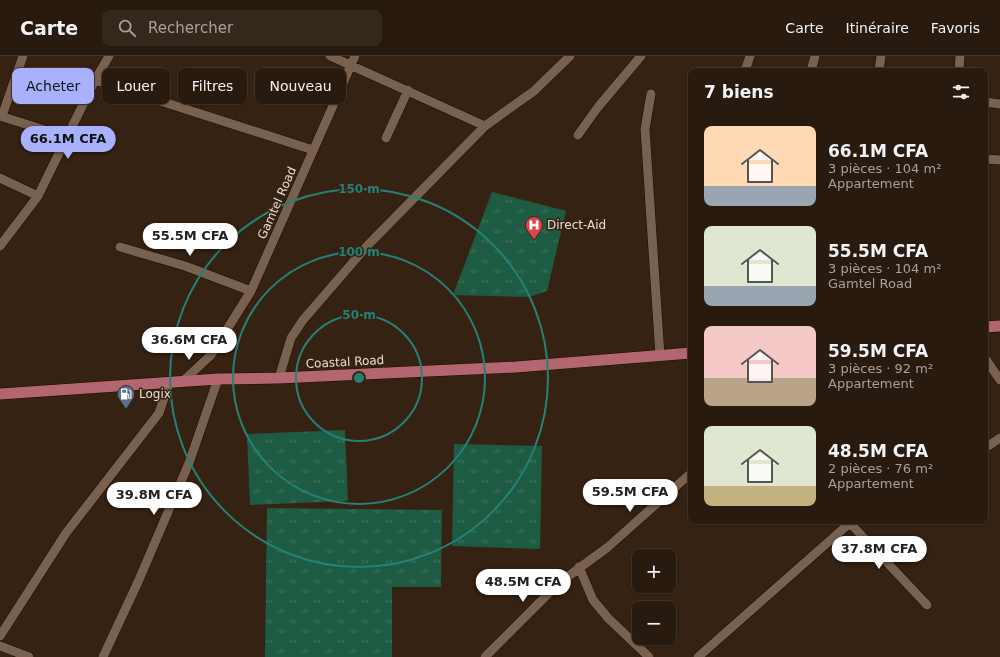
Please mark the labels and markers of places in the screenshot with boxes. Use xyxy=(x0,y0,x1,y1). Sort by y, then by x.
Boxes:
pin: 66.1M CFA xyxy=(22,126,114,160)
hospital icon: Direct-Aid xyxy=(524,215,544,240)
place label: Direct-Aid xyxy=(547,218,606,232)
pin: 55.5M CFA xyxy=(144,223,236,257)
pin: 36.6M CFA xyxy=(143,327,235,361)
centre of rings xyxy=(352,371,366,385)
fuel station icon: Logix xyxy=(116,384,136,409)
place label: Logix xyxy=(139,387,171,401)
pin: 59.5M CFA xyxy=(584,479,676,513)
pin: 39.8M CFA xyxy=(108,482,200,516)
pin: 37.8M CFA xyxy=(833,536,925,570)
pin: 48.5M CFA xyxy=(477,569,569,603)

